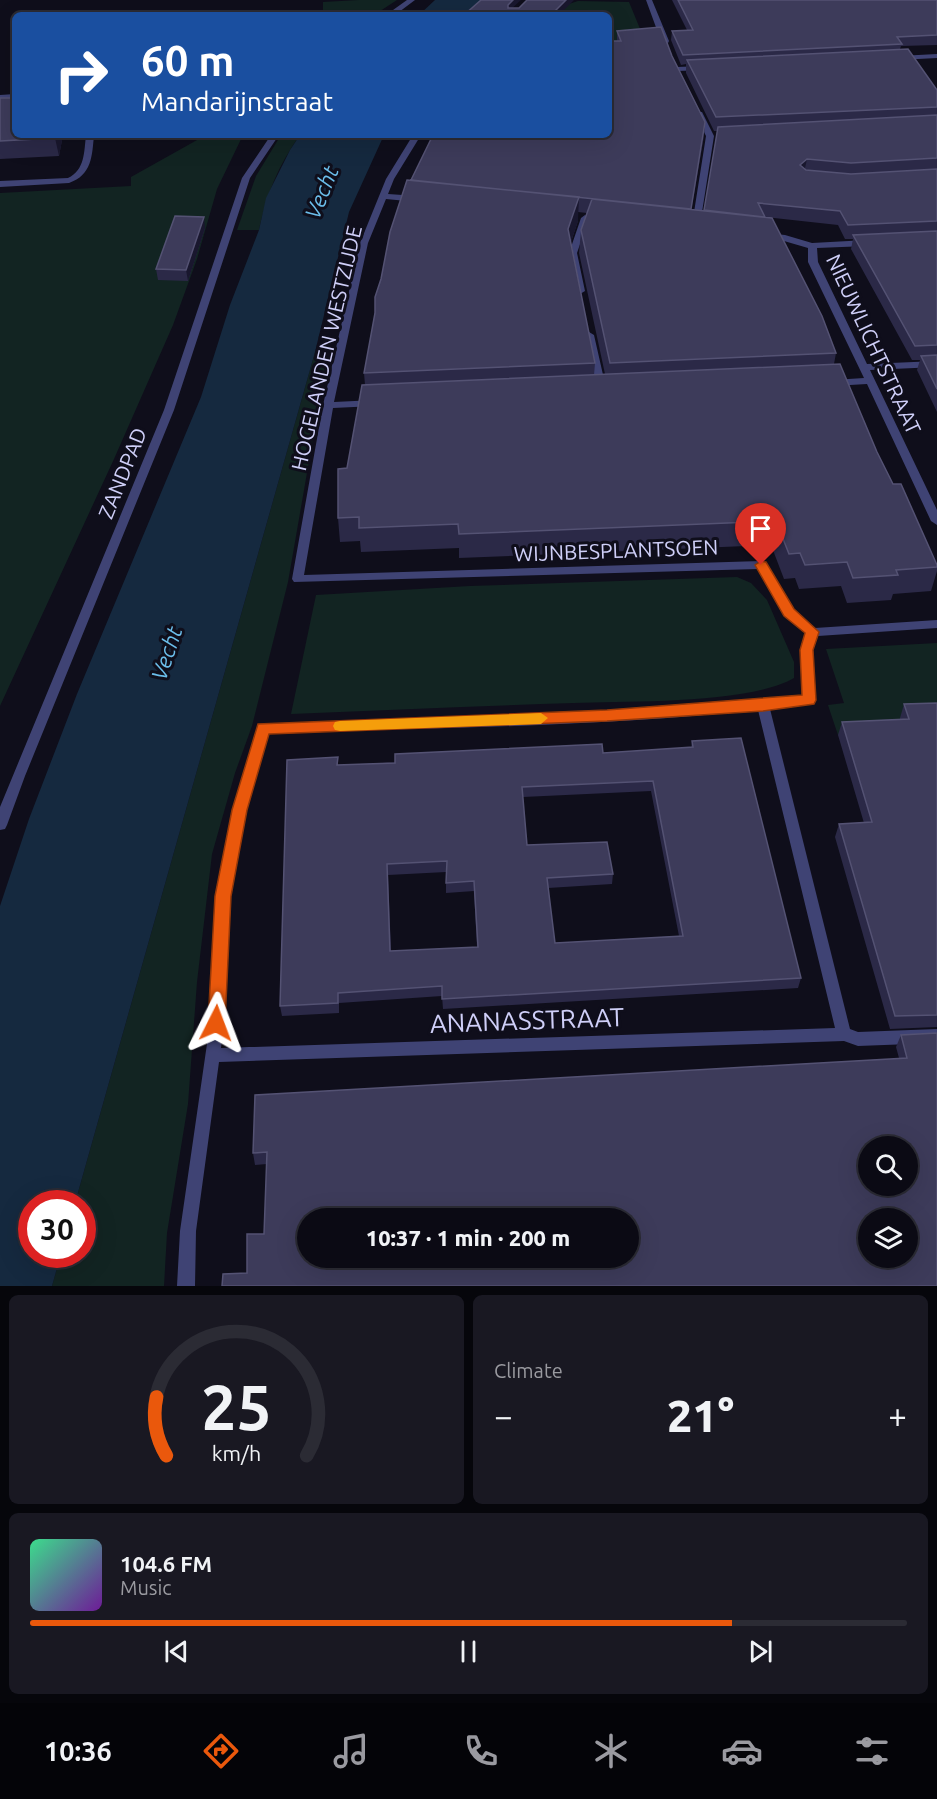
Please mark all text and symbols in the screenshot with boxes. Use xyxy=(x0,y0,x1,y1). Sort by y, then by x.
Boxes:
icon: right xyxy=(42,36,120,114)
text: 60 m xyxy=(141,37,235,84)
text: Mandarijnstraat xyxy=(141,86,333,116)
water label: Vecht xyxy=(299,161,343,222)
street label: HOGELANDEN WESTZIJDE xyxy=(286,223,366,473)
street label: NIEUWLICHTSTRAAT xyxy=(822,250,926,438)
street label: ZANDPAD xyxy=(93,424,151,522)
pin xyxy=(735,503,786,565)
icon: arrive xyxy=(744,512,777,545)
street label: WIJNBESPLANTSOEN xyxy=(513,534,719,566)
water label: Vecht xyxy=(146,623,187,683)
position arrow xyxy=(184,991,248,1055)
street label: ANANASSTRAAT xyxy=(429,1002,625,1038)
map controls xyxy=(858,1136,918,1268)
button: search xyxy=(858,1136,918,1196)
speed limit sign: 30 xyxy=(18,1190,96,1268)
button: layers xyxy=(858,1208,918,1268)
text: 10:37 · 1 min · 200 m xyxy=(366,1225,570,1250)
text: Climate xyxy=(494,1359,563,1382)
text: 25 xyxy=(201,1372,272,1442)
text: 21° xyxy=(667,1390,734,1441)
text: − xyxy=(494,1397,513,1434)
text: + xyxy=(888,1397,907,1434)
text: km/h xyxy=(212,1442,261,1466)
text: 104.6 FM xyxy=(120,1551,212,1576)
text: Music xyxy=(120,1576,172,1599)
icon: previous xyxy=(160,1635,193,1668)
icon: pause xyxy=(452,1635,485,1668)
icon: next xyxy=(744,1635,777,1668)
icon: directions xyxy=(200,1730,242,1772)
icon: music xyxy=(330,1730,372,1772)
icon: phone xyxy=(460,1730,502,1772)
icon: climate xyxy=(590,1730,632,1772)
icon: car xyxy=(721,1730,763,1772)
icon: filters xyxy=(851,1730,893,1772)
text: 10:36 xyxy=(44,1736,112,1766)

